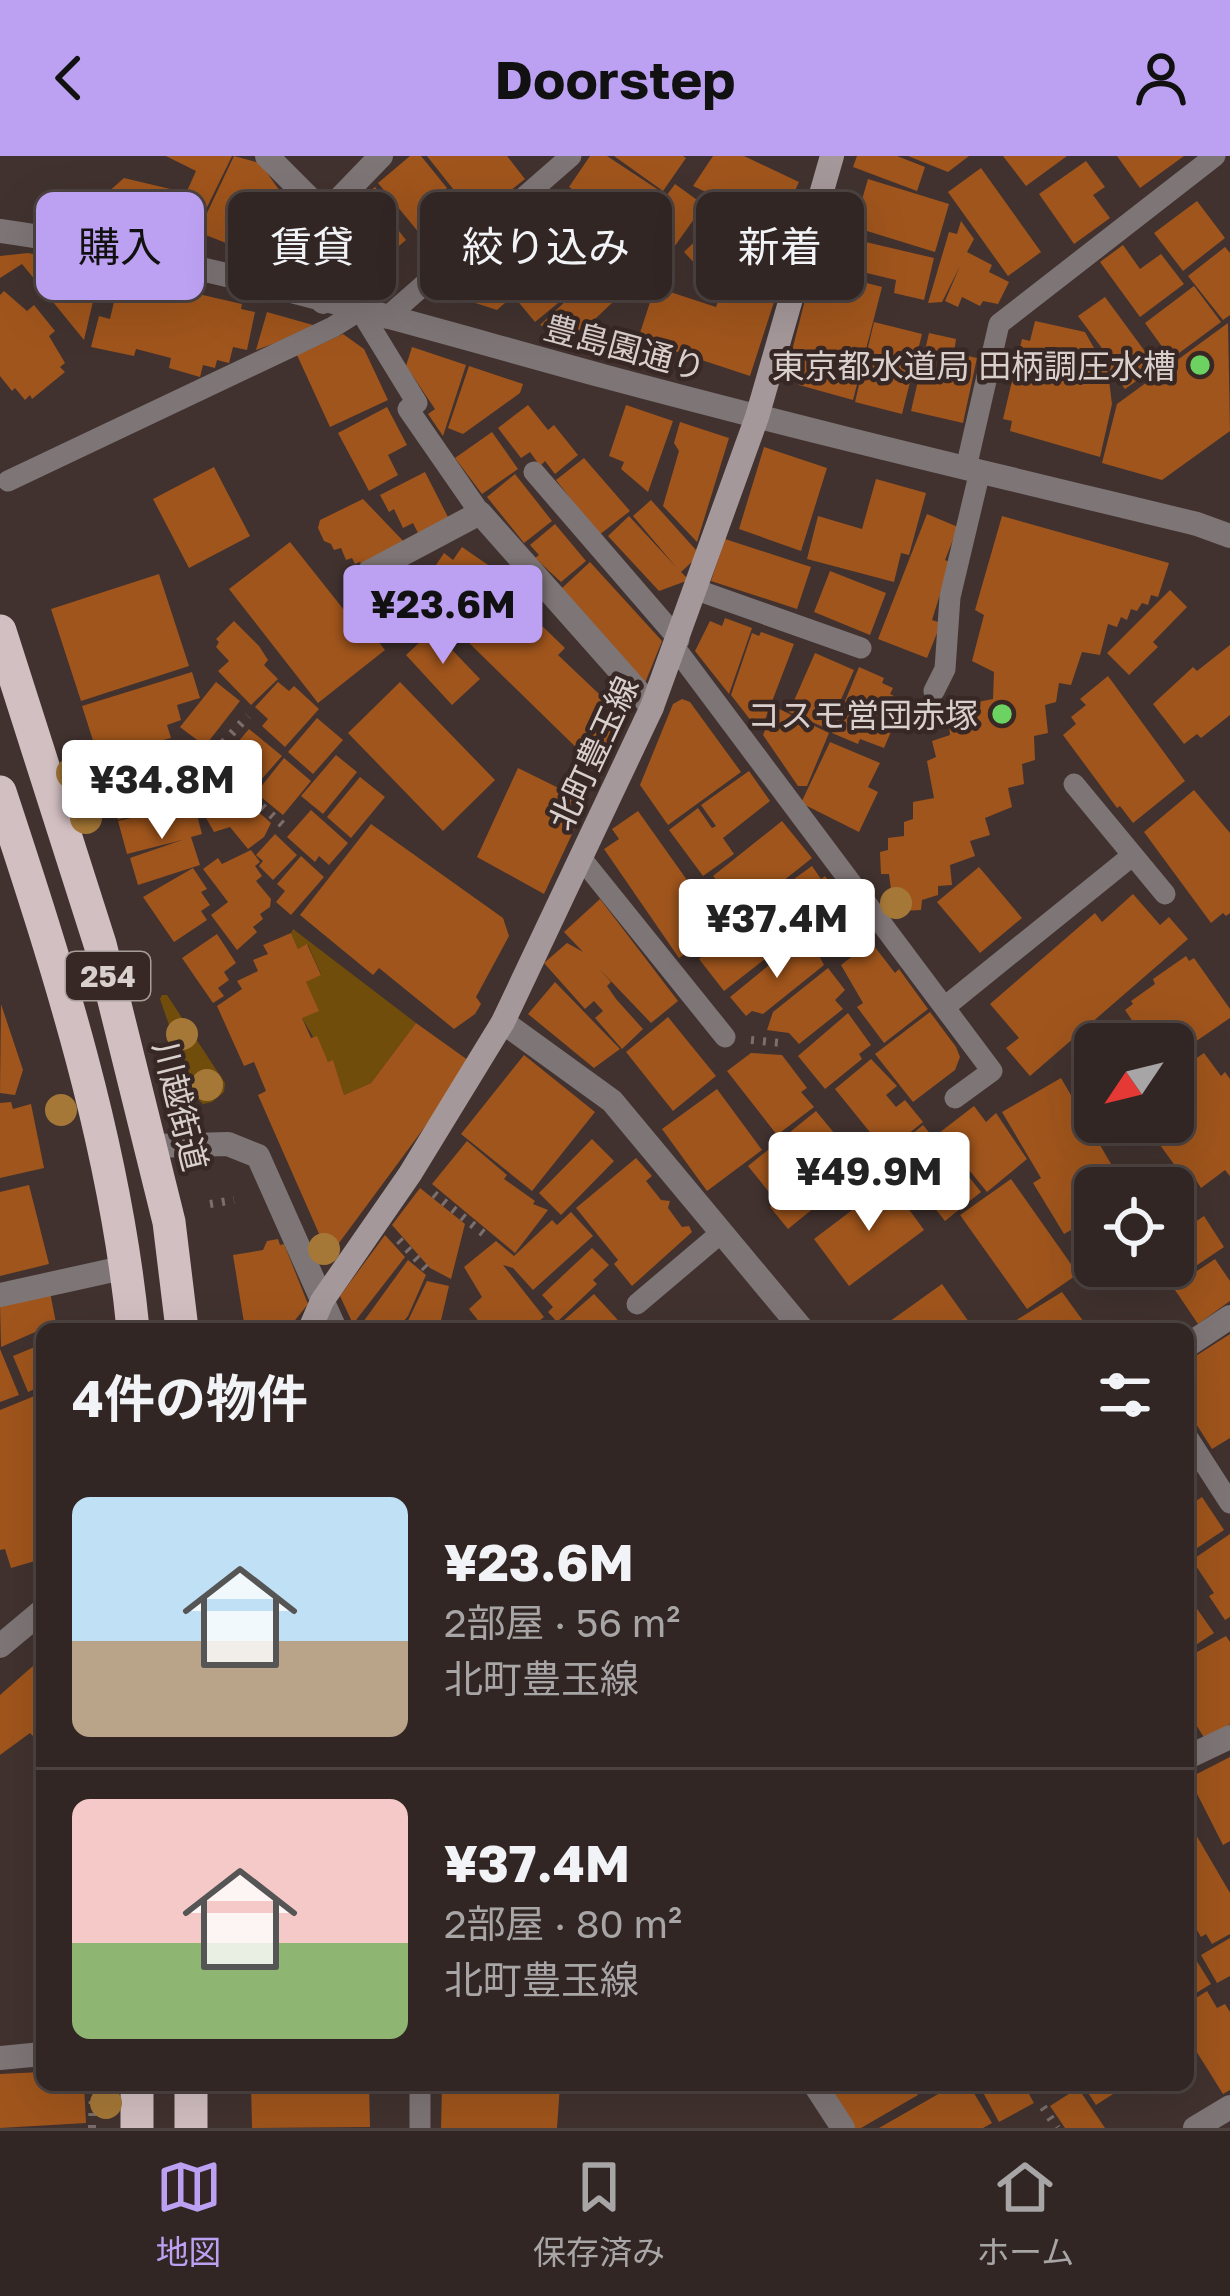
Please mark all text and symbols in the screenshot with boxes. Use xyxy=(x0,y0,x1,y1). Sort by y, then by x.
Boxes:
icon: back xyxy=(36,45,102,111)
icon: person xyxy=(1128,45,1194,111)
text: Doorstep xyxy=(494,46,736,111)
chip: 購入 xyxy=(36,192,204,300)
chip: 賃貸 xyxy=(228,192,396,300)
chip: 絞り込み xyxy=(420,192,672,300)
chip: 新着 xyxy=(696,192,864,300)
street label: 豊島園通り xyxy=(540,307,710,387)
place label: 東京都水道局 田柄調圧水槽 xyxy=(772,346,1176,385)
marker: 東京都水道局 田柄調圧水槽 xyxy=(1187,352,1213,378)
pin: ¥23.6M xyxy=(345,565,541,667)
text: ¥23.6M xyxy=(370,580,516,627)
street label: 北町豊玉線 xyxy=(540,670,646,836)
place label: コスモ営団赤塚 xyxy=(747,695,978,734)
marker: コスモ営団赤塚 xyxy=(989,701,1015,727)
pin: ¥34.8M xyxy=(64,740,260,842)
text: ¥34.8M xyxy=(89,755,235,802)
pin: ¥37.4M xyxy=(679,879,875,981)
text: ¥37.4M xyxy=(706,894,848,941)
road number: 254 xyxy=(66,952,150,1000)
north arrow xyxy=(1074,1023,1194,1143)
map controls xyxy=(1074,1023,1194,1287)
street label: 川越街道 xyxy=(146,1037,216,1175)
pin: ¥49.9M xyxy=(771,1132,967,1234)
text: ¥49.9M xyxy=(796,1147,942,1194)
button: locate xyxy=(1074,1167,1194,1287)
icon: filters xyxy=(1092,1362,1158,1428)
text: 4件の物件 xyxy=(72,1367,308,1428)
text: ¥23.6M xyxy=(444,1531,634,1592)
icon: home xyxy=(168,1545,312,1689)
text: 2部屋 · 56 m² xyxy=(444,1599,680,1646)
text: 北町豊玉線 xyxy=(444,1655,639,1702)
text: ¥37.4M xyxy=(444,1832,630,1893)
icon: home xyxy=(168,1847,312,1991)
text: 2部屋 · 80 m² xyxy=(444,1900,682,1947)
text: 北町豊玉線 xyxy=(444,1956,639,2003)
tab: 地図 xyxy=(156,2154,222,2274)
tab: 保存済み xyxy=(533,2154,665,2274)
tab: ホーム xyxy=(976,2154,1074,2274)

